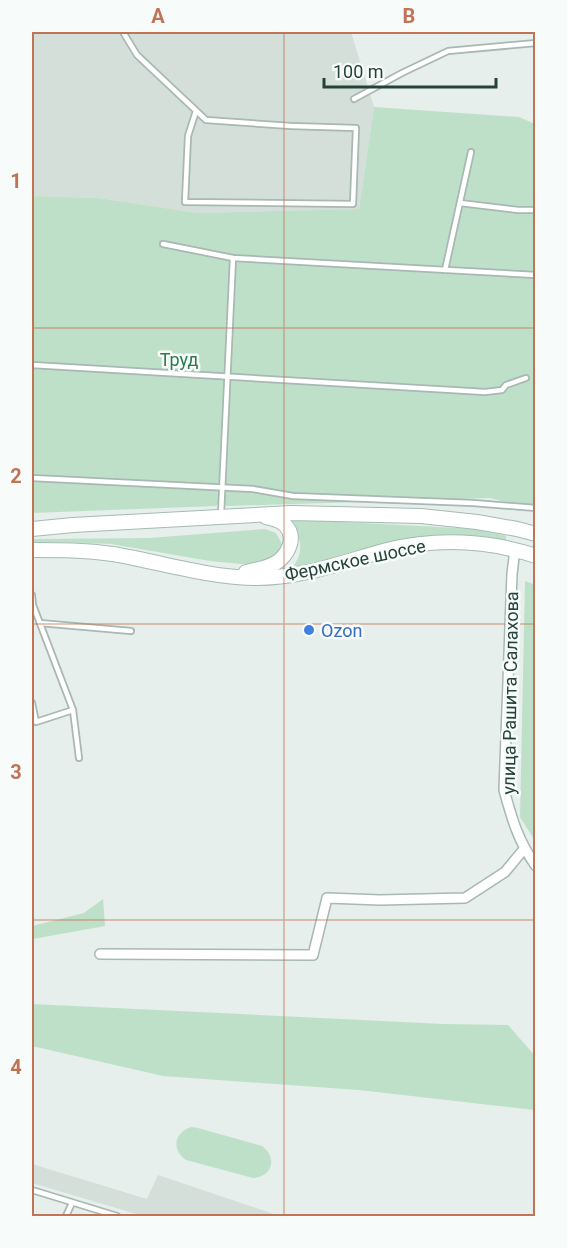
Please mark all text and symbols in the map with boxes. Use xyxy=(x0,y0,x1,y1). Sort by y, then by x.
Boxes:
text: A xyxy=(151,4,165,28)
text: B xyxy=(403,4,415,28)
scale bar xyxy=(324,51,496,89)
text: 100 m xyxy=(333,61,384,82)
text: 1 xyxy=(10,169,22,193)
park label: Труд xyxy=(160,349,198,370)
text: 2 xyxy=(10,464,22,488)
street label: Фермское шоссе xyxy=(283,535,427,585)
street label: улица Рашита Салахова xyxy=(498,591,522,795)
place label: Ozon xyxy=(321,620,362,641)
marker: Ozon xyxy=(302,623,316,637)
text: 3 xyxy=(10,760,22,784)
text: 4 xyxy=(10,1055,22,1079)

